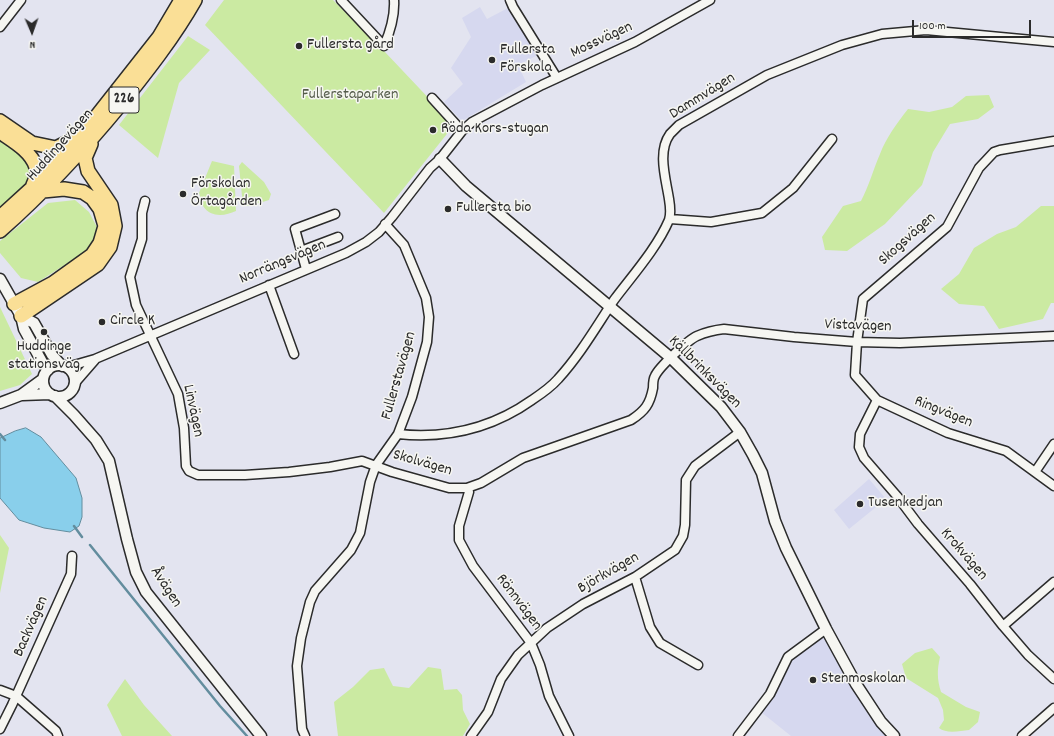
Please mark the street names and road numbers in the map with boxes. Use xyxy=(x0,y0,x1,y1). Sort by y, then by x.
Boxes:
street label: Mossvägen xyxy=(568,18,636,64)
street label: Dammvägen xyxy=(667,69,739,125)
road number: 226 xyxy=(109,87,139,113)
street label: Huddingevägen xyxy=(24,106,98,186)
street label: Skogsvägen xyxy=(875,209,941,271)
street label: Norrängsvägen xyxy=(237,236,329,290)
street label: Vistavägen xyxy=(824,316,892,338)
street label: Fullerstavägen xyxy=(378,330,422,422)
street label: Källbrinksvägen xyxy=(663,332,745,414)
street label: Linvägen xyxy=(177,383,207,439)
street label: Ringvägen xyxy=(911,393,975,433)
street label: Skolvägen xyxy=(390,446,454,482)
street label: Krokvägen xyxy=(935,525,991,585)
street label: Björkvägen xyxy=(575,549,643,599)
street label: Åvägen xyxy=(145,564,185,612)
street label: Rönnvägen xyxy=(491,571,545,635)
street label: Backvägen xyxy=(10,594,54,660)

